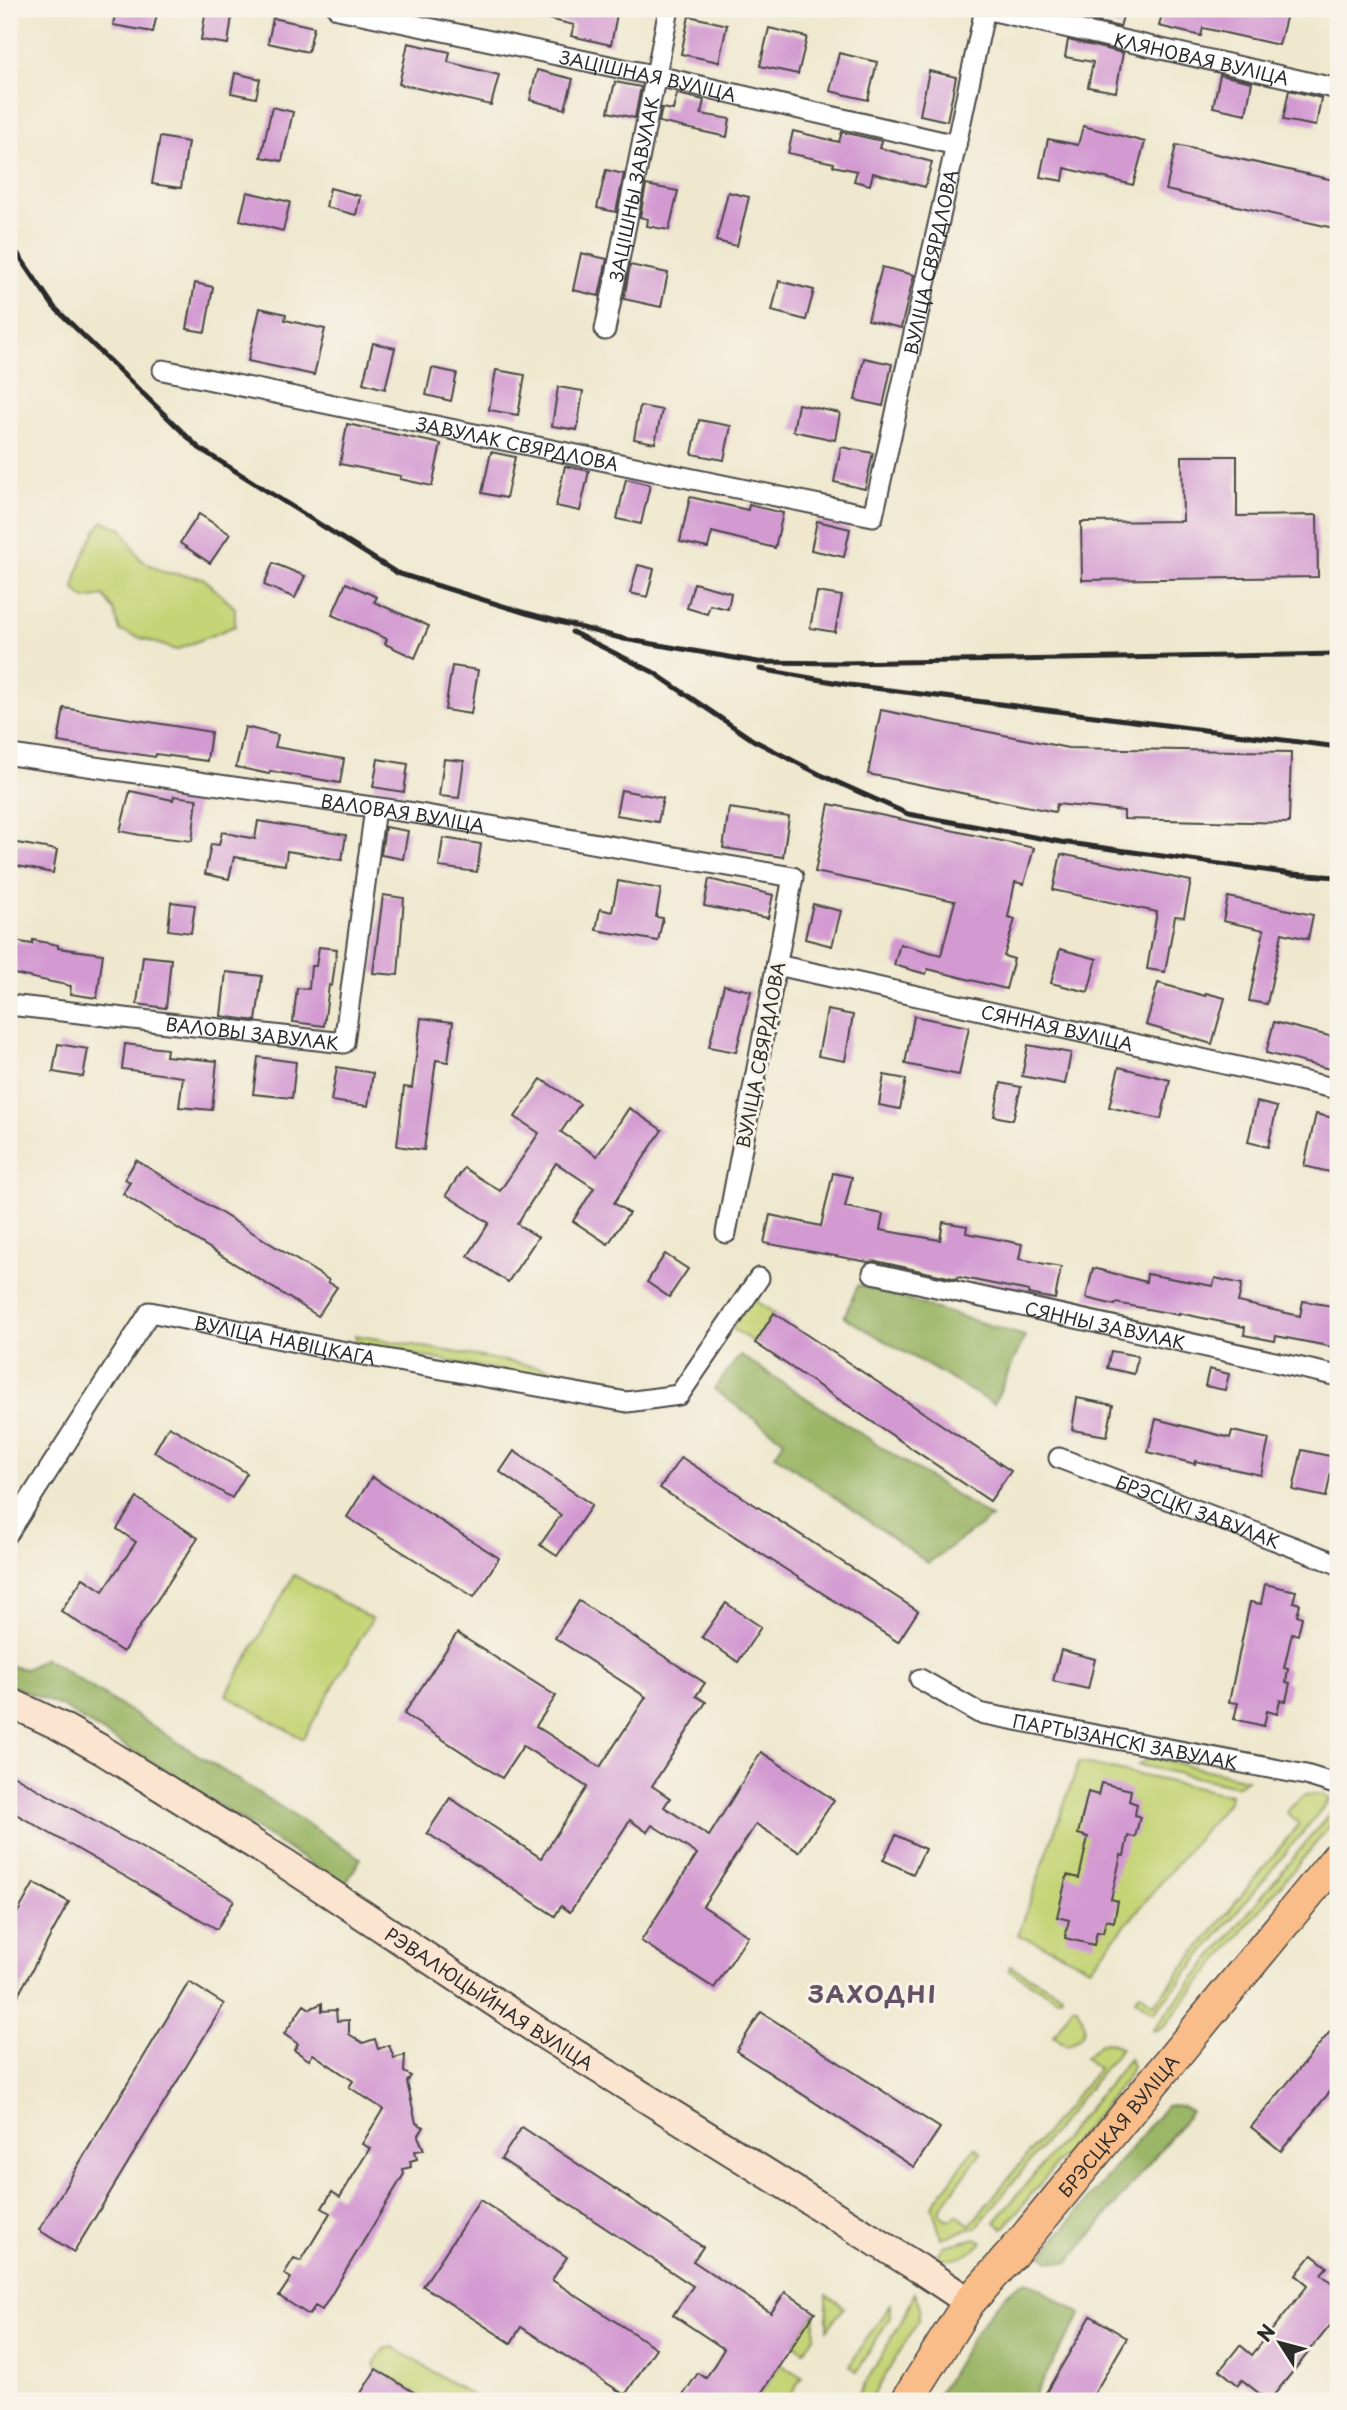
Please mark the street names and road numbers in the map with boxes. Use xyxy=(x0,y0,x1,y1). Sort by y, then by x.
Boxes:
street label: КЛЯНОВАЯ ВУЛІЦА xyxy=(1111,25,1292,91)
street label: ЗАЦІШНАЯ ВУЛІЦА xyxy=(557,42,739,107)
street label: ЗАЦІШНЫ ЗАВУЛАК xyxy=(601,94,665,284)
street label: ВУЛІЦА СВЯРДЛОВА xyxy=(896,167,964,357)
street label: ЗАВУЛАК СВЯРДЛОВА xyxy=(414,409,621,477)
street label: ВАЛОВАЯ ВУЛІЦА xyxy=(319,786,487,838)
street label: ВУЛІЦА СВЯРДЛОВА xyxy=(729,960,791,1150)
street label: СЯННАЯ ВУЛІЦА xyxy=(979,997,1136,1057)
street label: ВАЛОВЫ ЗАВУЛАК xyxy=(164,1009,341,1056)
street label: СЯННЫ ЗАВУЛАК xyxy=(1022,1294,1188,1355)
street label: ВУЛІЦА НАВІЦКАГА xyxy=(192,1308,378,1370)
street label: БРЭСЦКІ ЗАВУЛАК xyxy=(1112,1468,1284,1554)
street label: ПАРТЫЗАНСКІ ЗАВУЛАК xyxy=(1011,1706,1240,1775)
street label: РЭВАЛЮЦЫЙНАЯ ВУЛІЦА xyxy=(380,1920,599,2076)
street label: БРЭСЦКАЯ ВУЛІЦА xyxy=(1051,2048,1185,2202)

